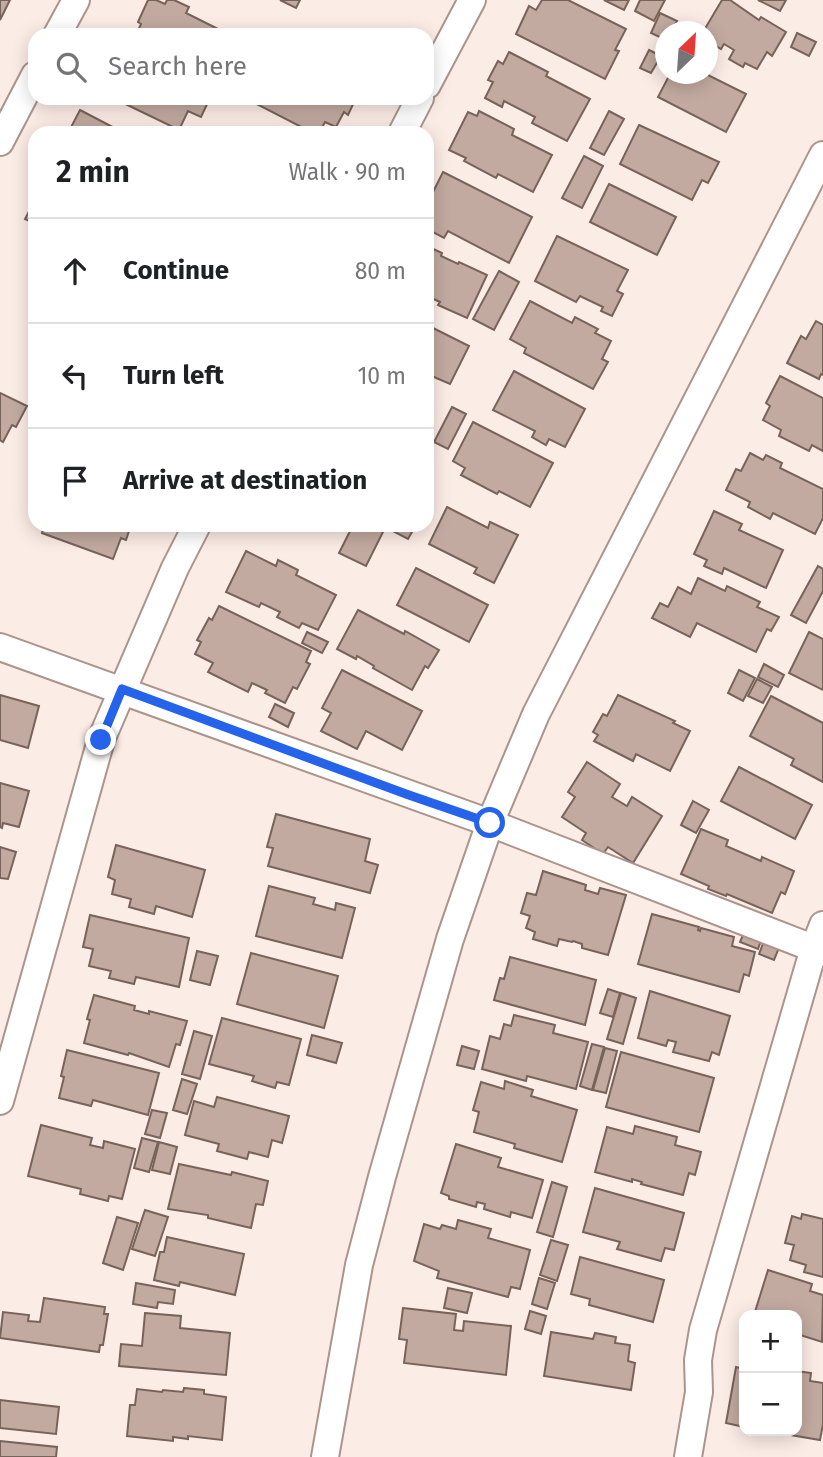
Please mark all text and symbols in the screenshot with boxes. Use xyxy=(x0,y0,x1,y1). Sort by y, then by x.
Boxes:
north arrow xyxy=(655,21,718,84)
search box xyxy=(28,28,434,105)
icon: search xyxy=(52,48,90,86)
text: Search here xyxy=(108,51,247,82)
text: 2 min xyxy=(56,154,130,190)
text: Walk · 90 m xyxy=(288,158,406,186)
icon: ahead xyxy=(56,252,94,290)
text: Continue xyxy=(123,255,229,286)
text: 80 m xyxy=(355,257,406,285)
icon: left xyxy=(56,357,94,395)
text: Turn left xyxy=(123,360,224,391)
text: 10 m xyxy=(357,362,406,390)
icon: arrive xyxy=(56,462,94,500)
text: Arrive at destination xyxy=(123,465,367,496)
route end xyxy=(85,724,116,755)
route start xyxy=(474,807,505,838)
map controls xyxy=(739,1310,802,1436)
button: + xyxy=(739,1310,802,1373)
button: − xyxy=(739,1373,802,1436)

